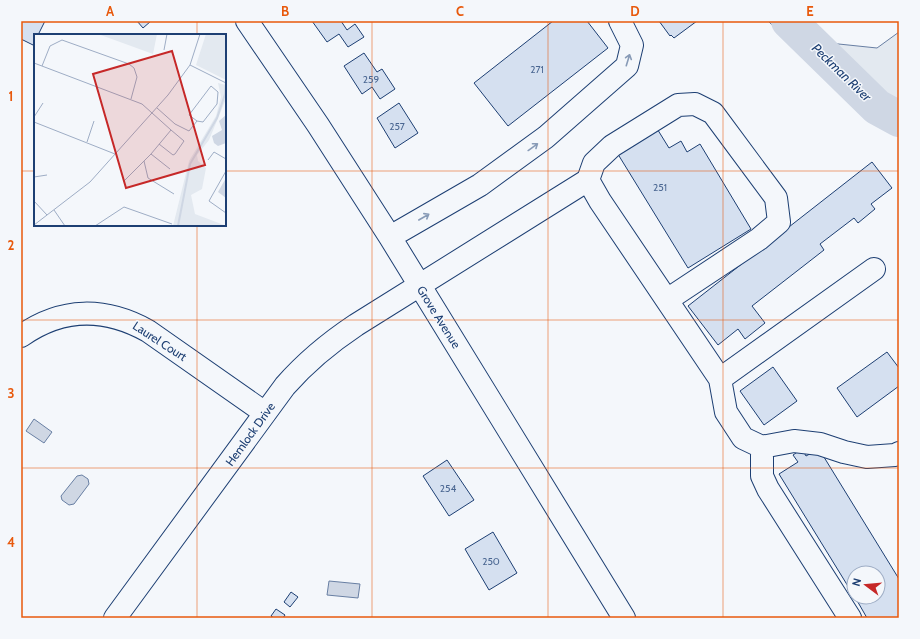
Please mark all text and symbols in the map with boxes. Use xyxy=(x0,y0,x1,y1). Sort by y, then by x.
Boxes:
text: A xyxy=(106,3,115,19)
text: B xyxy=(281,3,289,19)
text: C xyxy=(456,3,464,19)
text: D xyxy=(630,3,640,19)
text: E xyxy=(806,3,814,19)
inset map xyxy=(34,34,226,226)
water label: Peckman River xyxy=(809,40,876,105)
one-way arrow xyxy=(625,54,632,67)
house number: 271 xyxy=(530,63,544,76)
house number: 259 xyxy=(363,73,379,86)
text: 1 xyxy=(9,88,13,104)
house number: 257 xyxy=(389,120,405,133)
one-way arrow xyxy=(527,143,538,151)
house number: 251 xyxy=(653,181,667,194)
one-way arrow xyxy=(418,213,430,221)
text: 2 xyxy=(8,237,15,253)
street label: Grove Avenue xyxy=(414,283,464,351)
street label: Laurel Court xyxy=(130,318,190,364)
text: 3 xyxy=(7,385,15,401)
street label: Hemlock Drive xyxy=(222,399,278,469)
house number: 254 xyxy=(440,482,456,495)
text: 4 xyxy=(7,534,15,550)
house number: 250 xyxy=(482,555,500,568)
north arrow xyxy=(846,565,886,605)
text: N xyxy=(849,577,864,588)

